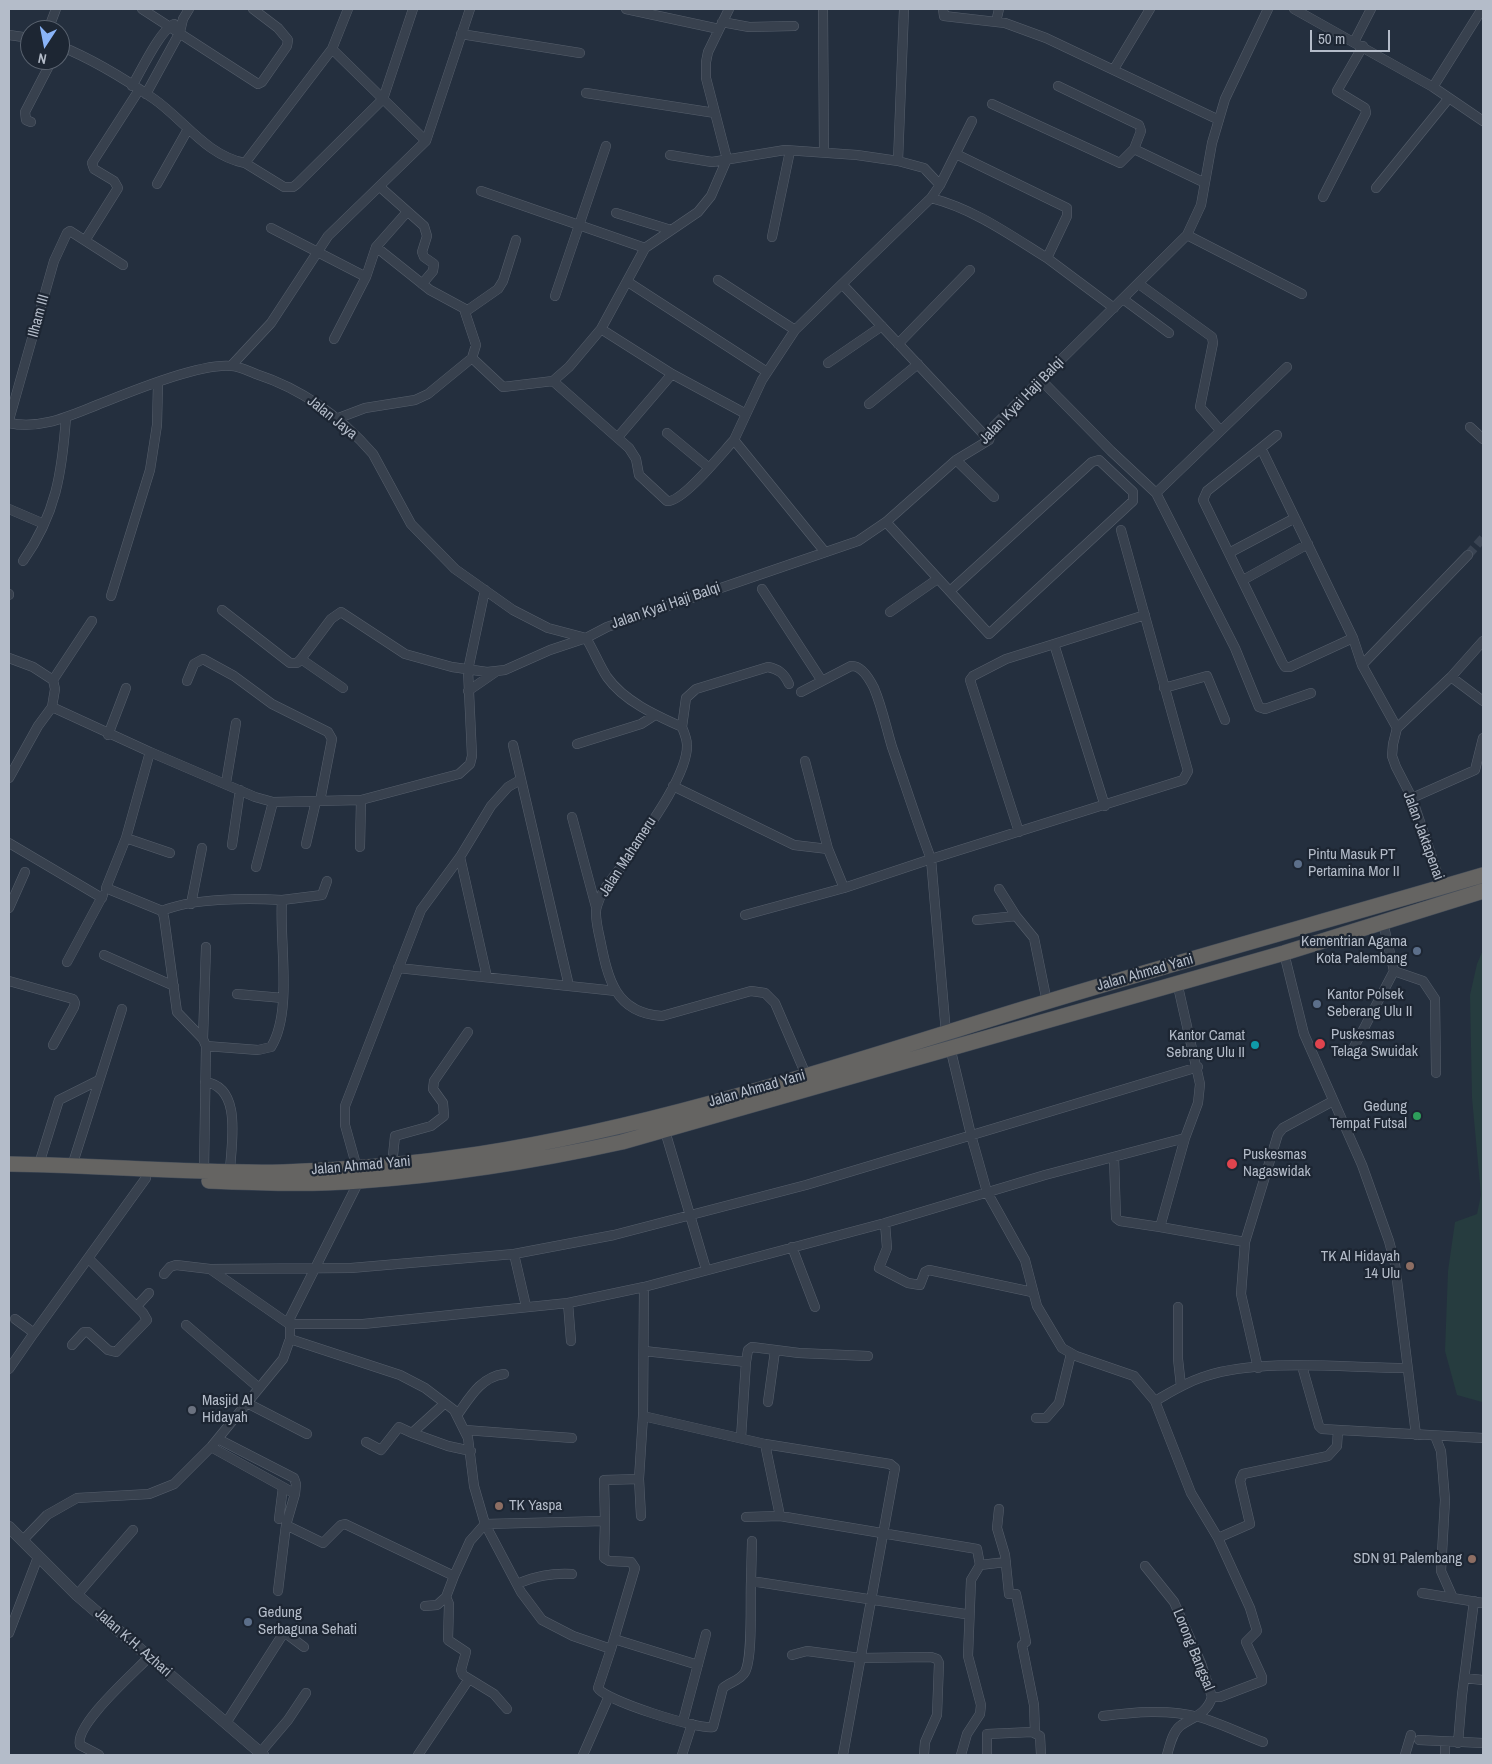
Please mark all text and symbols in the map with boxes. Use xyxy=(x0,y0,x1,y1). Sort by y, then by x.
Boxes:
north arrow xyxy=(20,20,70,70)
scale bar xyxy=(1312,20,1392,52)
text: 50 m xyxy=(1318,28,1345,49)
text: N xyxy=(37,49,48,68)
street label: Ilham III xyxy=(25,293,53,339)
street label: Jalan Kyai Haji Balqi xyxy=(976,354,1068,448)
street label: Jalan Jaya xyxy=(303,393,361,443)
street label: Jalan Kyai Haji Balqi xyxy=(609,579,723,633)
street label: Jalan Jaktapenai xyxy=(1399,789,1447,883)
street label: Jalan Mahameru xyxy=(596,814,660,900)
place label: Pintu Masuk PT Pertamina Mor II xyxy=(1308,846,1400,881)
marker: Pintu Masuk PT Pertamina Mor II xyxy=(1292,858,1304,870)
place label: Kementrian Agama Kota Palembang xyxy=(1301,933,1407,968)
marker: Kementrian Agama Kota Palembang xyxy=(1411,945,1423,957)
street label: Jalan Ahmad Yani xyxy=(1095,951,1195,995)
place label: Kantor Polsek Seberang Ulu II xyxy=(1327,986,1412,1021)
marker: Kantor Polsek Seberang Ulu II xyxy=(1311,998,1323,1010)
place label: Puskesmas Telaga Swuidak xyxy=(1331,1026,1418,1061)
place label: Kantor Camat Sebrang Ulu II xyxy=(1166,1027,1245,1062)
marker: Puskesmas Telaga Swuidak xyxy=(1313,1037,1327,1051)
marker: Kantor Camat Sebrang Ulu II xyxy=(1249,1039,1261,1051)
street label: Jalan Ahmad Yani xyxy=(707,1067,807,1111)
place label: Gedung Tempat Futsal xyxy=(1330,1098,1407,1133)
marker: Gedung Tempat Futsal xyxy=(1411,1110,1423,1122)
place label: Puskesmas Nagaswidak xyxy=(1243,1146,1311,1181)
street label: Jalan Ahmad Yani xyxy=(311,1153,411,1179)
marker: Puskesmas Nagaswidak xyxy=(1225,1157,1239,1171)
place label: TK Al Hidayah 14 Ulu xyxy=(1321,1248,1400,1283)
marker: TK Al Hidayah 14 Ulu xyxy=(1404,1260,1416,1272)
place label: Masjid Al Hidayah xyxy=(202,1392,253,1427)
marker: Masjid Al Hidayah xyxy=(186,1404,198,1416)
place label: TK Yaspa xyxy=(509,1497,562,1515)
marker: TK Yaspa xyxy=(493,1500,505,1512)
place label: SDN 91 Palembang xyxy=(1353,1550,1462,1568)
marker: SDN 91 Palembang xyxy=(1466,1553,1478,1565)
place label: Gedung Serbaguna Sehati xyxy=(258,1604,357,1639)
street label: Jalan K.H. Azhari xyxy=(91,1605,175,1681)
street label: Lorong Bangsal xyxy=(1169,1607,1217,1693)
marker: Gedung Serbaguna Sehati xyxy=(242,1616,254,1628)

